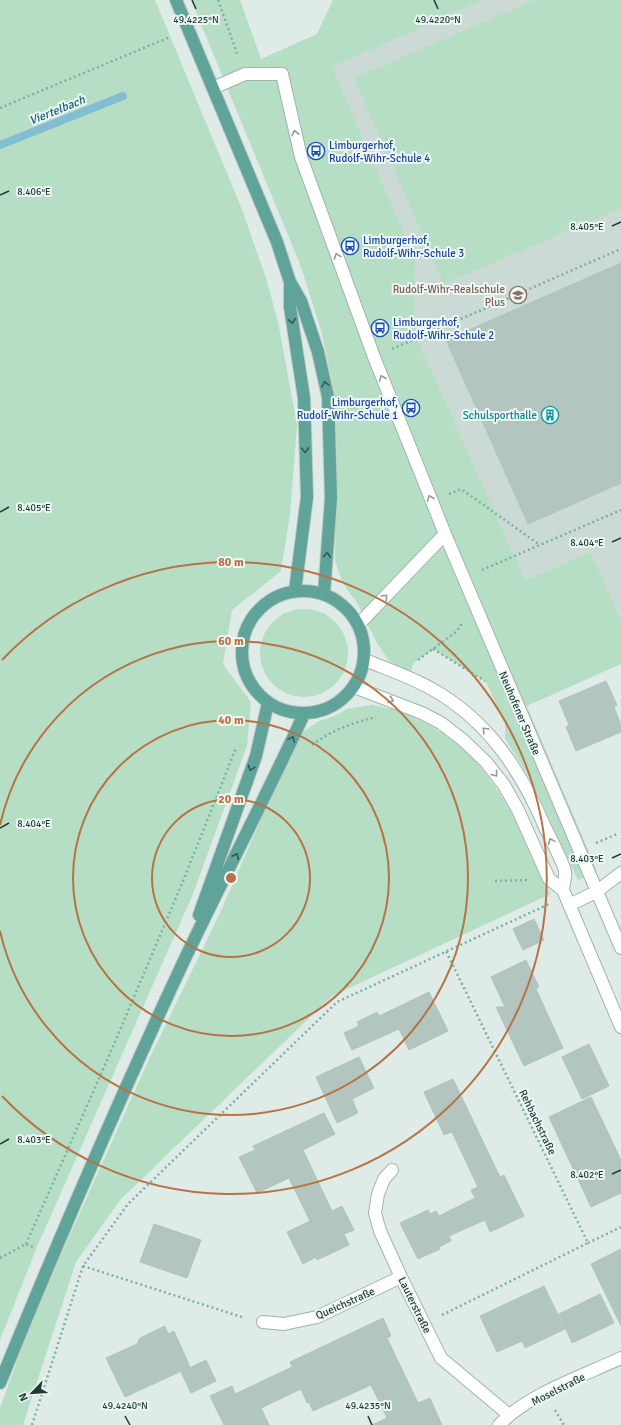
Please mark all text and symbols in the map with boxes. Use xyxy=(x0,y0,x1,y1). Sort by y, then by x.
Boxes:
text: 49.4225°N xyxy=(173,14,219,26)
text: 49.4220°N xyxy=(415,14,461,26)
water label: Viertelbach xyxy=(27,92,88,128)
one-way arrow xyxy=(292,130,300,136)
place label: Limburgerhof, Rudolf-Wihr-Schule 4 xyxy=(329,139,430,165)
bus stop icon: Limburgerhof, Rudolf-Wihr-Schule 4 xyxy=(306,141,326,161)
text: 8.406°E xyxy=(17,186,51,198)
text: 8.405°E xyxy=(570,221,604,233)
place label: Limburgerhof, Rudolf-Wihr-Schule 3 xyxy=(363,234,464,260)
bus stop icon: Limburgerhof, Rudolf-Wihr-Schule 3 xyxy=(340,236,360,256)
one-way arrow xyxy=(333,252,341,259)
place label: Rudolf-Wihr-Realschule Plus xyxy=(393,283,505,309)
school or university icon: Rudolf-Wihr-Realschule Plus xyxy=(508,285,528,305)
place label: Limburgerhof, Rudolf-Wihr-Schule 2 xyxy=(393,316,494,342)
one-way arrow xyxy=(287,318,296,324)
bus stop icon: Limburgerhof, Rudolf-Wihr-Schule 2 xyxy=(370,318,390,338)
one-way arrow xyxy=(378,374,386,381)
one-way arrow xyxy=(322,380,330,387)
place label: Limburgerhof, Rudolf-Wihr-Schule 1 xyxy=(297,396,398,422)
bus stop icon: Limburgerhof, Rudolf-Wihr-Schule 1 xyxy=(401,398,421,418)
building icon: Schulsporthalle xyxy=(540,405,560,425)
place label: Schulsporthalle xyxy=(463,409,537,422)
one-way arrow xyxy=(301,447,310,453)
one-way arrow xyxy=(427,495,435,502)
text: 8.405°E xyxy=(17,502,51,514)
text: 8.404°E xyxy=(570,537,604,549)
one-way arrow xyxy=(322,552,331,558)
text: 80 m xyxy=(218,555,244,570)
one-way arrow xyxy=(380,594,388,602)
text: 60 m xyxy=(218,634,244,649)
street label: Neuhofener Straße xyxy=(496,669,543,757)
one-way arrow xyxy=(387,696,394,704)
text: 40 m xyxy=(218,713,244,728)
one-way arrow xyxy=(482,727,490,735)
one-way arrow xyxy=(288,736,296,743)
one-way arrow xyxy=(248,764,256,771)
one-way arrow xyxy=(490,770,497,777)
text: 20 m xyxy=(218,792,244,807)
text: 8.404°E xyxy=(17,818,51,830)
one-way arrow xyxy=(548,837,556,844)
one-way arrow xyxy=(231,853,239,860)
text: 8.403°E xyxy=(570,853,604,865)
centre of rings xyxy=(224,871,238,885)
street label: Rehbachstraße xyxy=(516,1087,559,1157)
text: 8.403°E xyxy=(17,1134,51,1146)
text: 8.402°E xyxy=(570,1169,604,1181)
street label: Lauterstraße xyxy=(395,1275,434,1336)
street label: Queichstraße xyxy=(314,1285,377,1322)
street label: Moselstraße xyxy=(529,1370,587,1409)
north arrow xyxy=(12,1373,52,1413)
text: N xyxy=(16,1391,31,1403)
text: 49.4240°N xyxy=(102,1400,148,1412)
text: 49.4235°N xyxy=(345,1400,391,1412)

